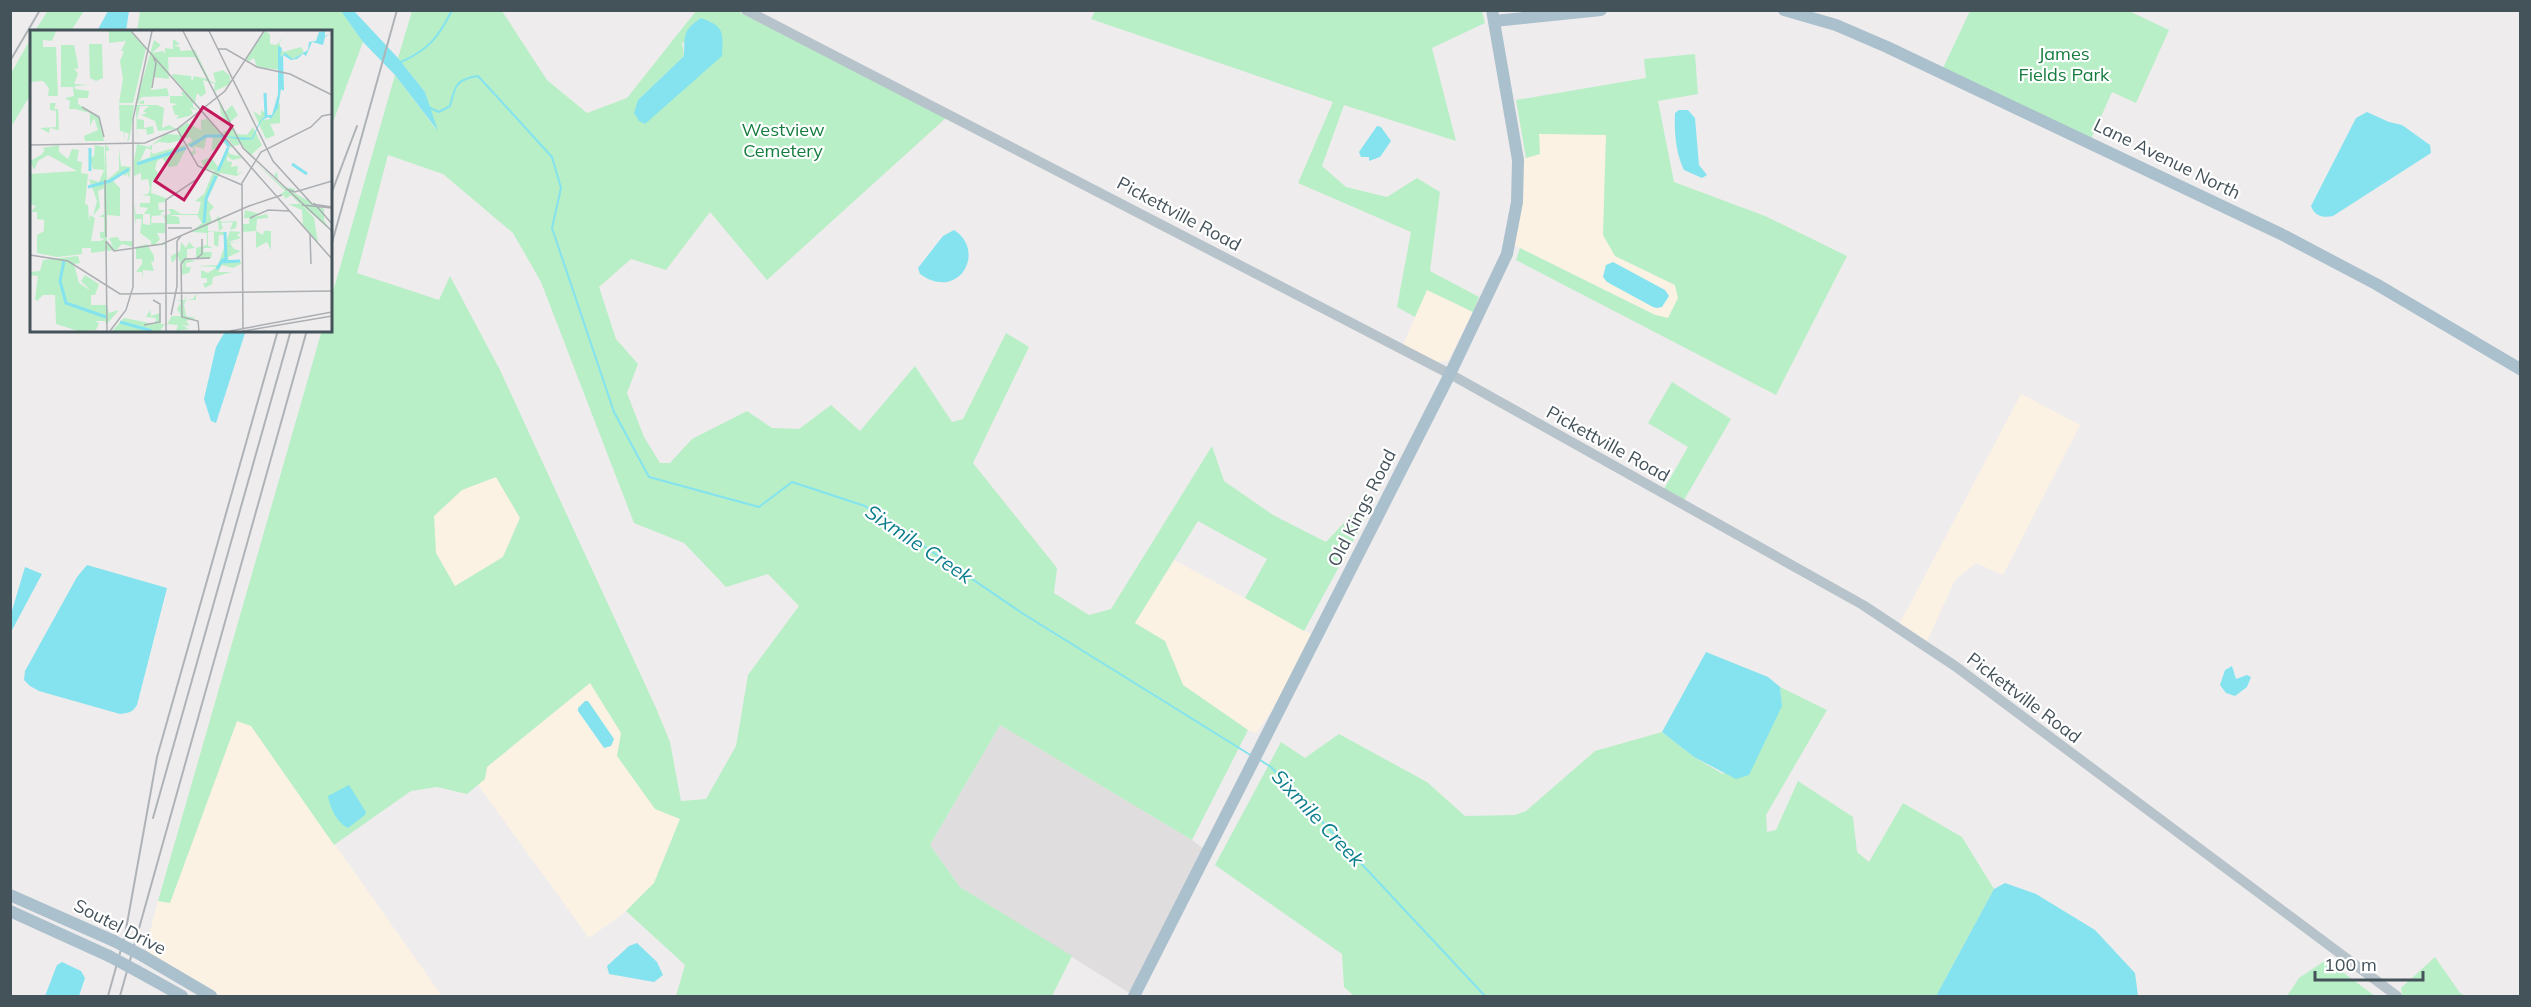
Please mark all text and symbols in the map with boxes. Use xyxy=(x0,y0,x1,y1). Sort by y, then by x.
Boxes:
inset map xyxy=(30,30,332,332)
park label: James Fields Park xyxy=(2019,42,2110,86)
street label: Lane Avenue North xyxy=(2090,113,2244,204)
park label: Westview Cemetery xyxy=(741,118,825,162)
street label: Pickettville Road xyxy=(1113,171,1245,256)
street label: Pickettville Road xyxy=(1543,400,1674,487)
street label: Old Kings Road xyxy=(1322,445,1401,570)
water label: Sixmile Creek xyxy=(861,499,978,589)
street label: Pickettville Road xyxy=(1963,647,2086,748)
water label: Sixmile Creek xyxy=(1267,764,1370,872)
street label: Soutel Drive xyxy=(70,894,170,960)
scale bar xyxy=(2315,944,2423,982)
text: 100 m xyxy=(2324,953,2377,976)

